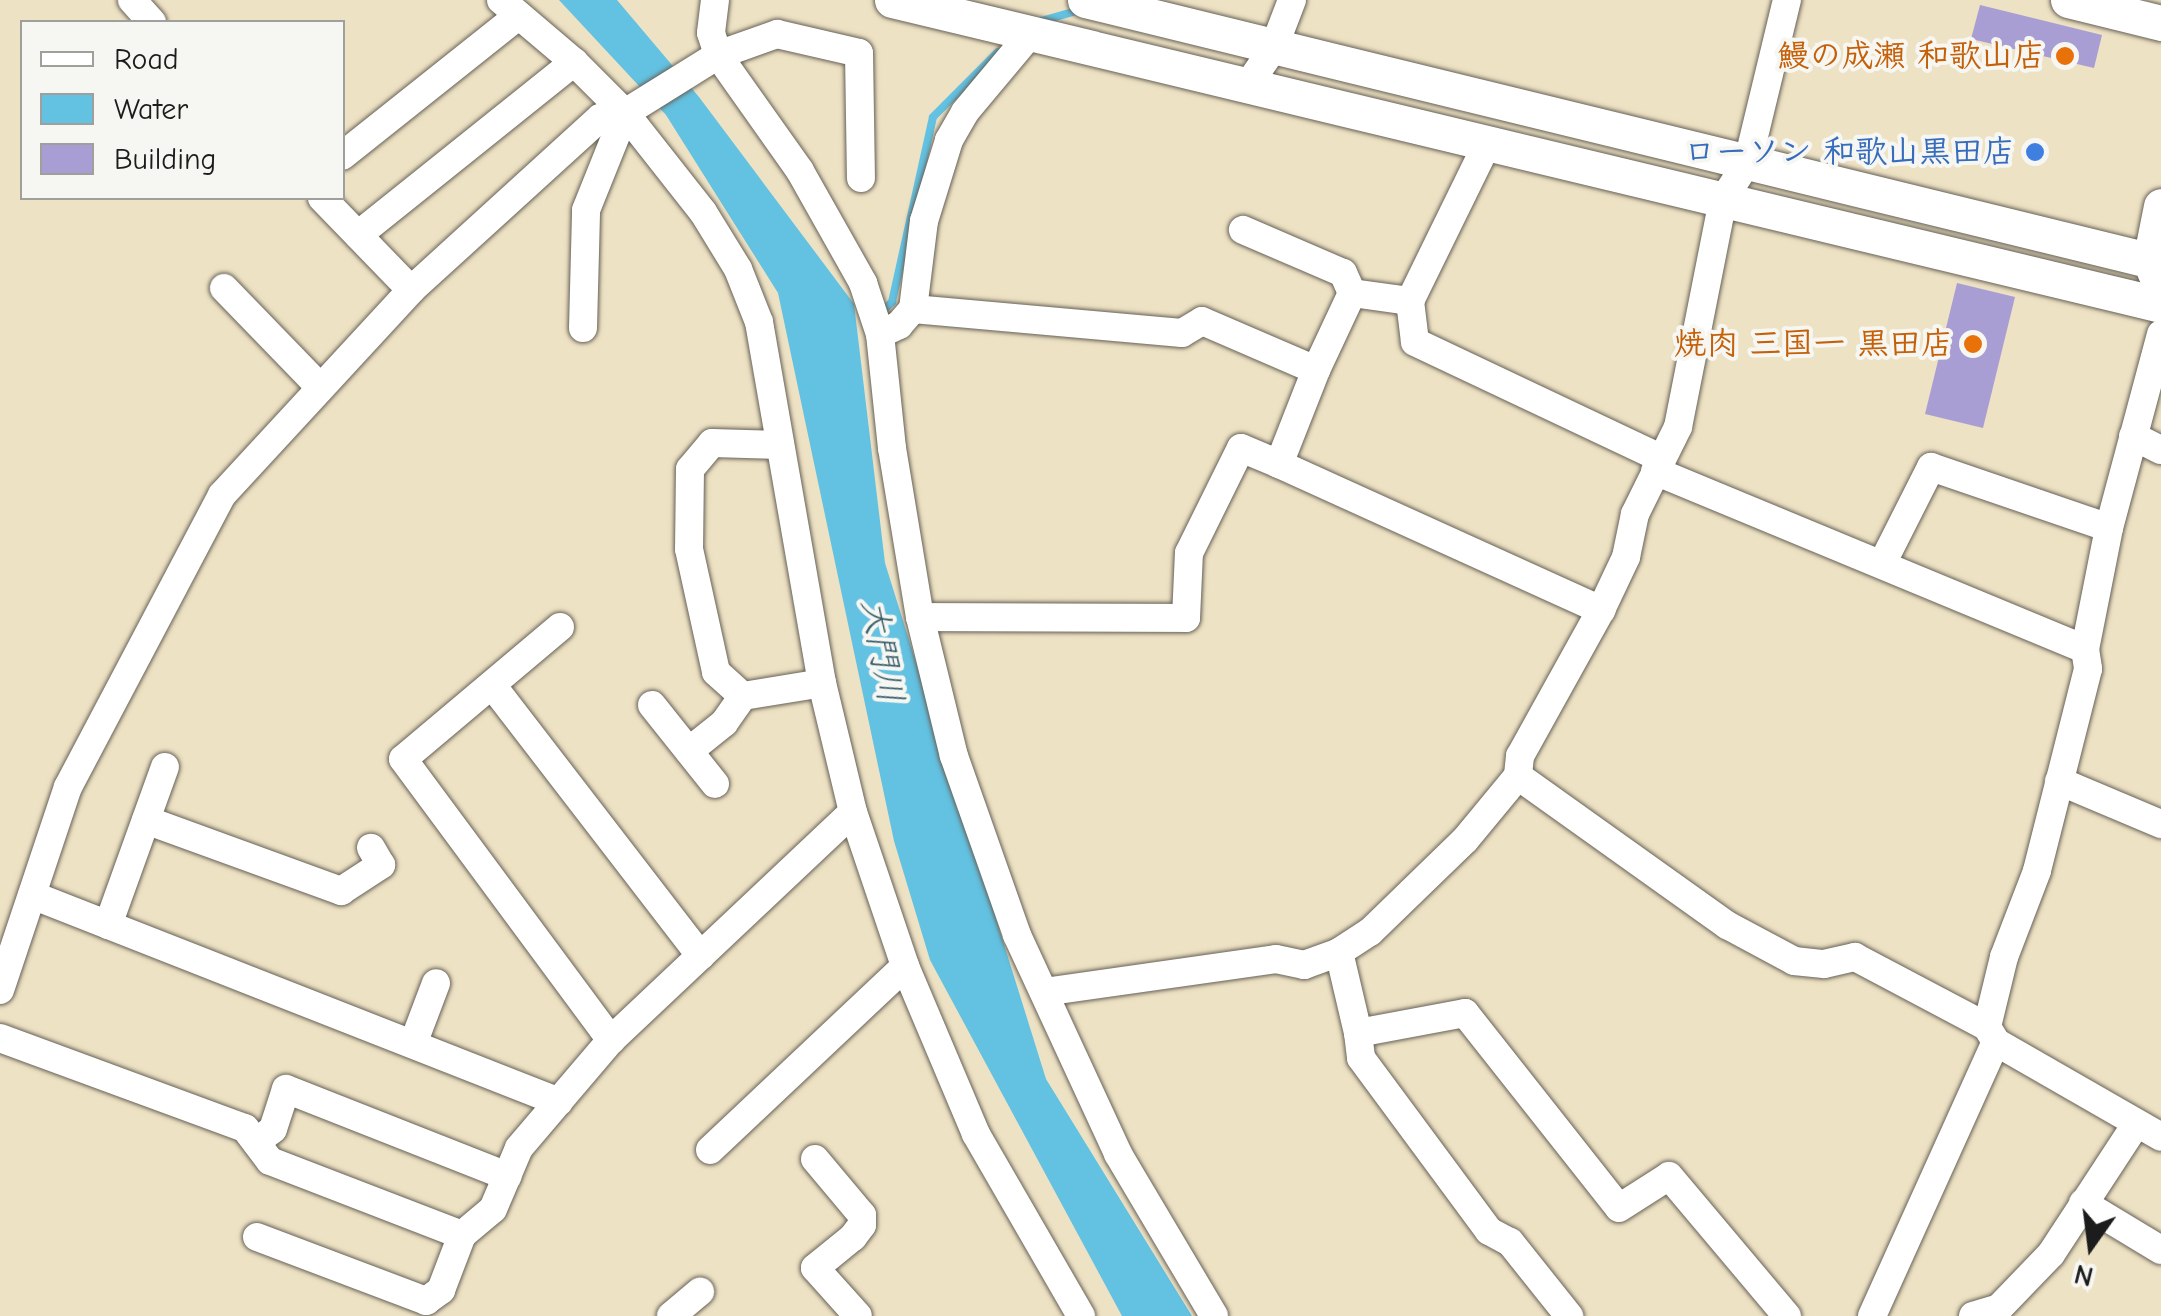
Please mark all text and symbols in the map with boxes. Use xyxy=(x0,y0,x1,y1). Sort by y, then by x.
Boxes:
legend xyxy=(20,20,345,200)
place label: 鰻の成瀬 和歌山店 xyxy=(1778,37,2045,75)
text: Road xyxy=(114,42,179,77)
marker: 鰻の成瀬 和歌山店 xyxy=(2054,45,2076,67)
text: Water xyxy=(114,92,188,127)
place label: ローソン 和歌山黒田店 xyxy=(1684,133,2015,171)
marker: ローソン 和歌山黒田店 xyxy=(2024,141,2046,163)
text: Building xyxy=(114,142,217,177)
place label: 焼肉 三国一 黒田店 xyxy=(1674,325,1953,363)
marker: 焼肉 三国一 黒田店 xyxy=(1962,333,1984,355)
water label: 大門川 xyxy=(852,596,912,706)
north arrow xyxy=(2041,1196,2141,1296)
text: N xyxy=(2071,1257,2096,1293)

